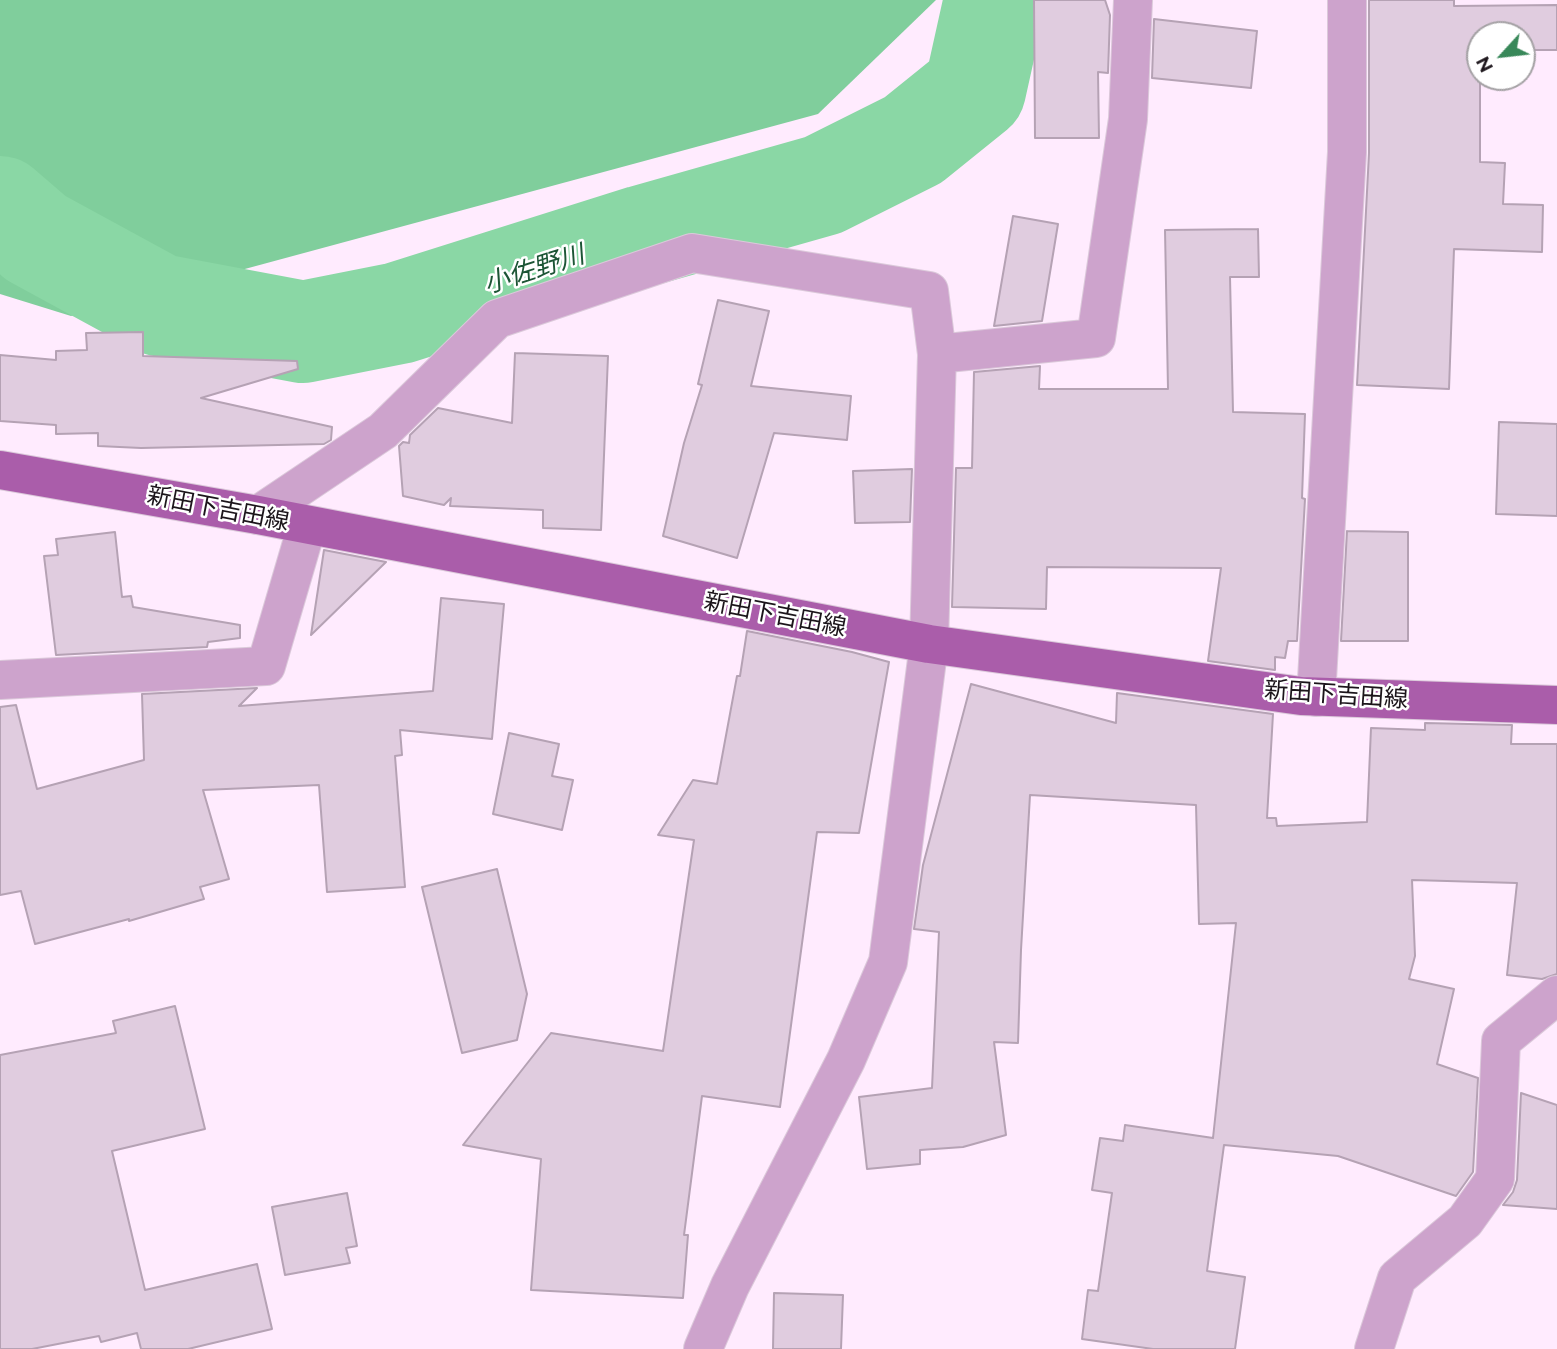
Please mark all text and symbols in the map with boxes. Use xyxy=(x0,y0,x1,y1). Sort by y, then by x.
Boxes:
north arrow xyxy=(1466,21,1536,91)
text: N xyxy=(1471,53,1497,76)
water label: 小佐野川 xyxy=(480,239,588,301)
street label: 新田下吉田線 xyxy=(145,481,291,537)
street label: 新田下吉田線 xyxy=(702,587,848,643)
street label: 新田下吉田線 xyxy=(1263,676,1409,714)

